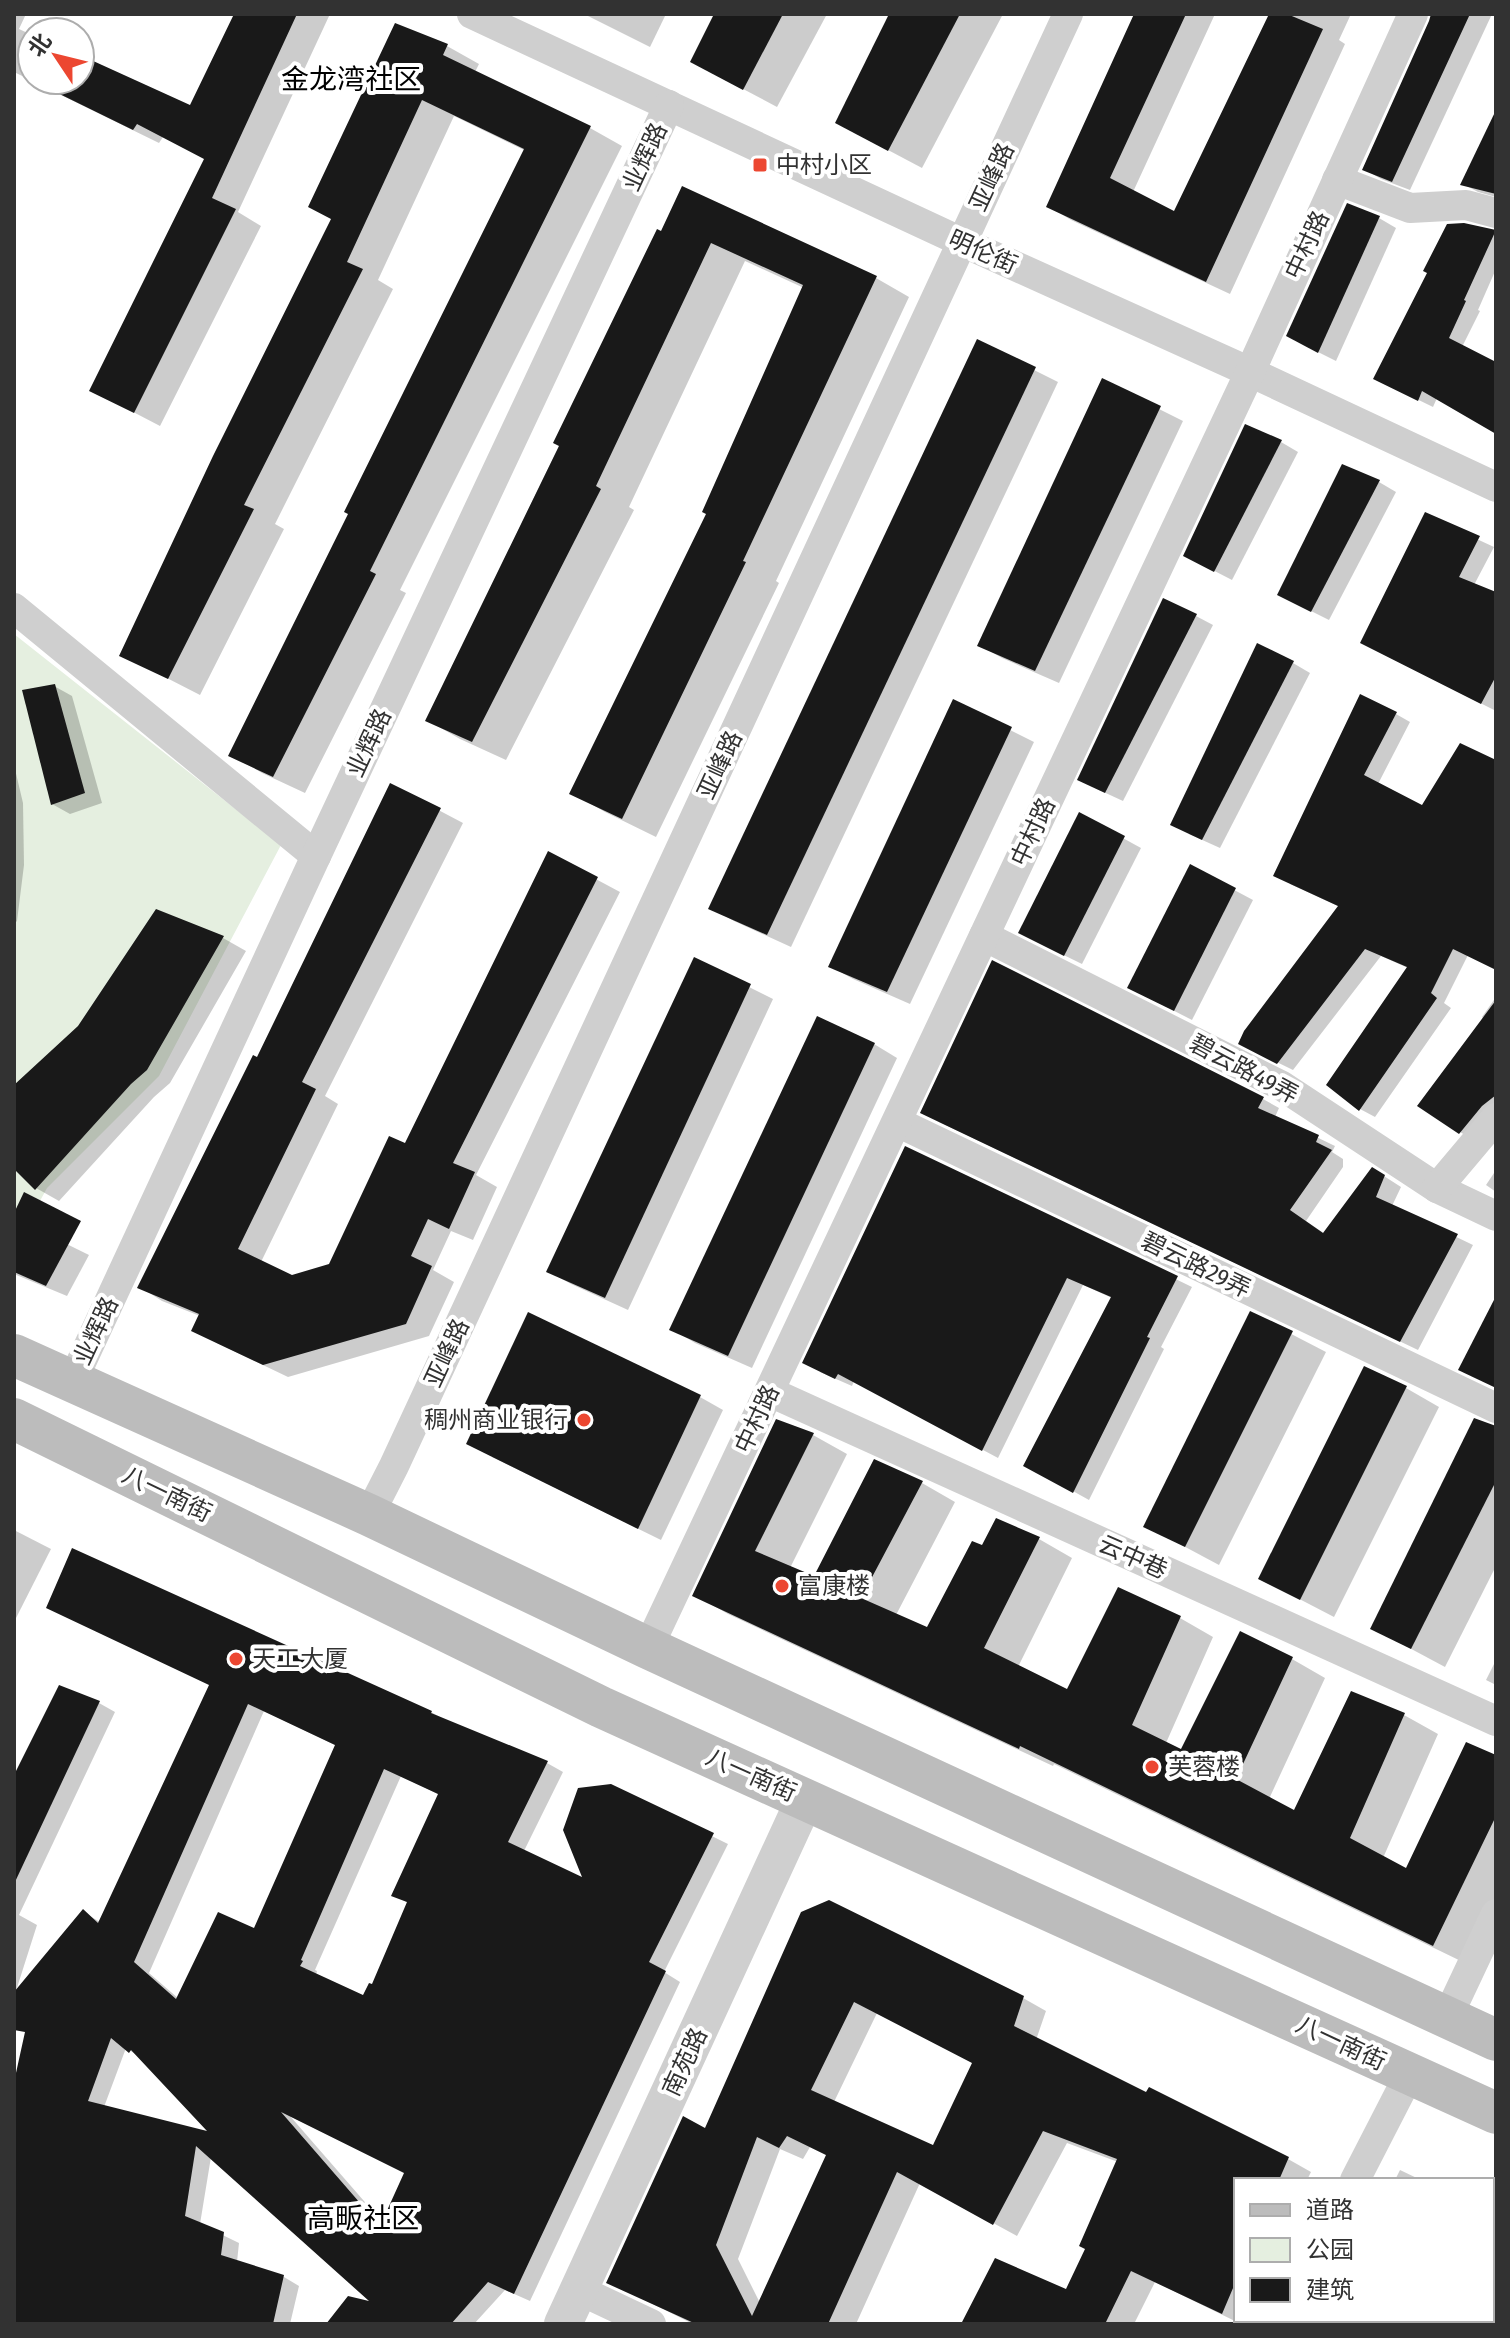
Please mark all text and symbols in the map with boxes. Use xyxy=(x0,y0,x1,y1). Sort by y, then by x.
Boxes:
north arrow xyxy=(16,16,96,96)
text: 北 xyxy=(23,28,57,62)
district label: 金龙湾社区 xyxy=(281,63,421,96)
street label: 业辉路 xyxy=(617,118,673,196)
street label: 亚峰路 xyxy=(964,138,1020,216)
place label: 中村小区 xyxy=(776,151,872,179)
marker: 中村小区 xyxy=(751,156,769,174)
street label: 中村路 xyxy=(1279,206,1335,284)
street label: 明伦街 xyxy=(944,225,1022,279)
street label: 业辉路 xyxy=(341,704,397,782)
street label: 亚峰路 xyxy=(692,726,748,804)
street label: 中村路 xyxy=(1005,793,1061,871)
street label: 碧云路49弄 xyxy=(1185,1029,1303,1109)
street label: 碧云路29弄 xyxy=(1137,1227,1255,1303)
street label: 业辉路 xyxy=(68,1292,124,1370)
street label: 亚峰路 xyxy=(419,1314,475,1392)
street label: 中村路 xyxy=(729,1380,785,1458)
place label: 稠州商业银行 xyxy=(424,1406,568,1434)
marker: 稠州商业银行 xyxy=(575,1411,593,1429)
street label: 八一南街 xyxy=(118,1460,216,1528)
street label: 云中巷 xyxy=(1094,1530,1172,1584)
place label: 富康楼 xyxy=(798,1572,870,1600)
marker: 富康楼 xyxy=(773,1577,791,1595)
place label: 天工大厦 xyxy=(252,1645,348,1673)
marker: 天工大厦 xyxy=(227,1650,245,1668)
street label: 八一南街 xyxy=(701,1743,801,1807)
place label: 芙蓉楼 xyxy=(1168,1753,1240,1781)
marker: 芙蓉楼 xyxy=(1143,1758,1161,1776)
street label: 八一南街 xyxy=(1292,2010,1390,2076)
street label: 南苑路 xyxy=(657,2023,713,2101)
legend xyxy=(1234,2178,1494,2322)
text: 道路 xyxy=(1306,2196,1354,2224)
district label: 高畈社区 xyxy=(307,2202,419,2235)
text: 公园 xyxy=(1306,2236,1354,2264)
text: 建筑 xyxy=(1306,2276,1354,2304)

